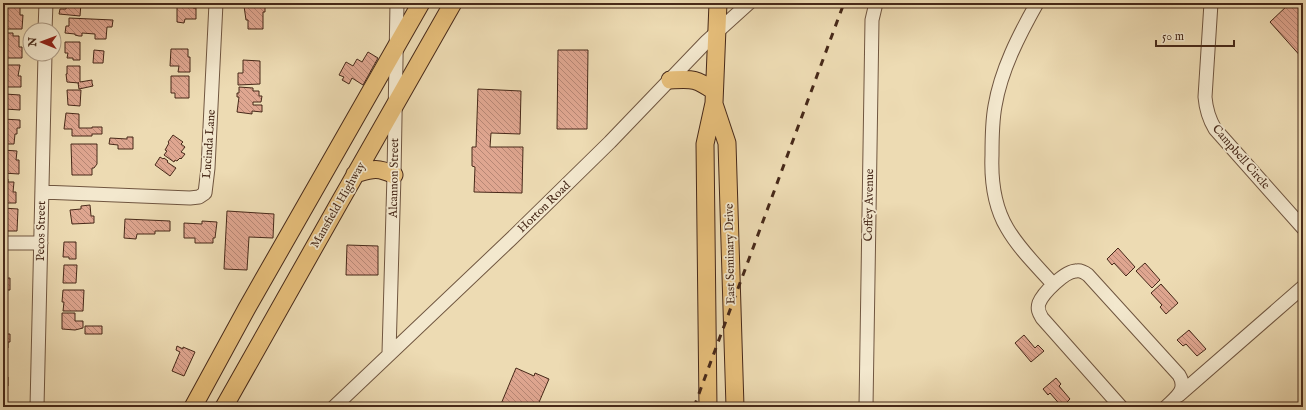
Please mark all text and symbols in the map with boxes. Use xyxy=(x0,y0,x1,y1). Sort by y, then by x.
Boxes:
north arrow xyxy=(22,22,62,62)
scale bar xyxy=(1156,22,1234,48)
text: 50 m xyxy=(1162,29,1184,44)
text: N xyxy=(26,36,40,48)
street label: Lucinda Lane xyxy=(199,108,219,179)
street label: Campbell Circle xyxy=(1208,122,1273,193)
street label: Alcannon Street xyxy=(386,138,402,219)
street label: Mansfield Highway xyxy=(307,159,369,251)
street label: Coffey Avenue xyxy=(861,168,877,242)
street label: Horton Road xyxy=(514,178,574,236)
street label: Pecos Street xyxy=(33,201,49,261)
street label: East Seminary Drive xyxy=(722,203,738,305)

